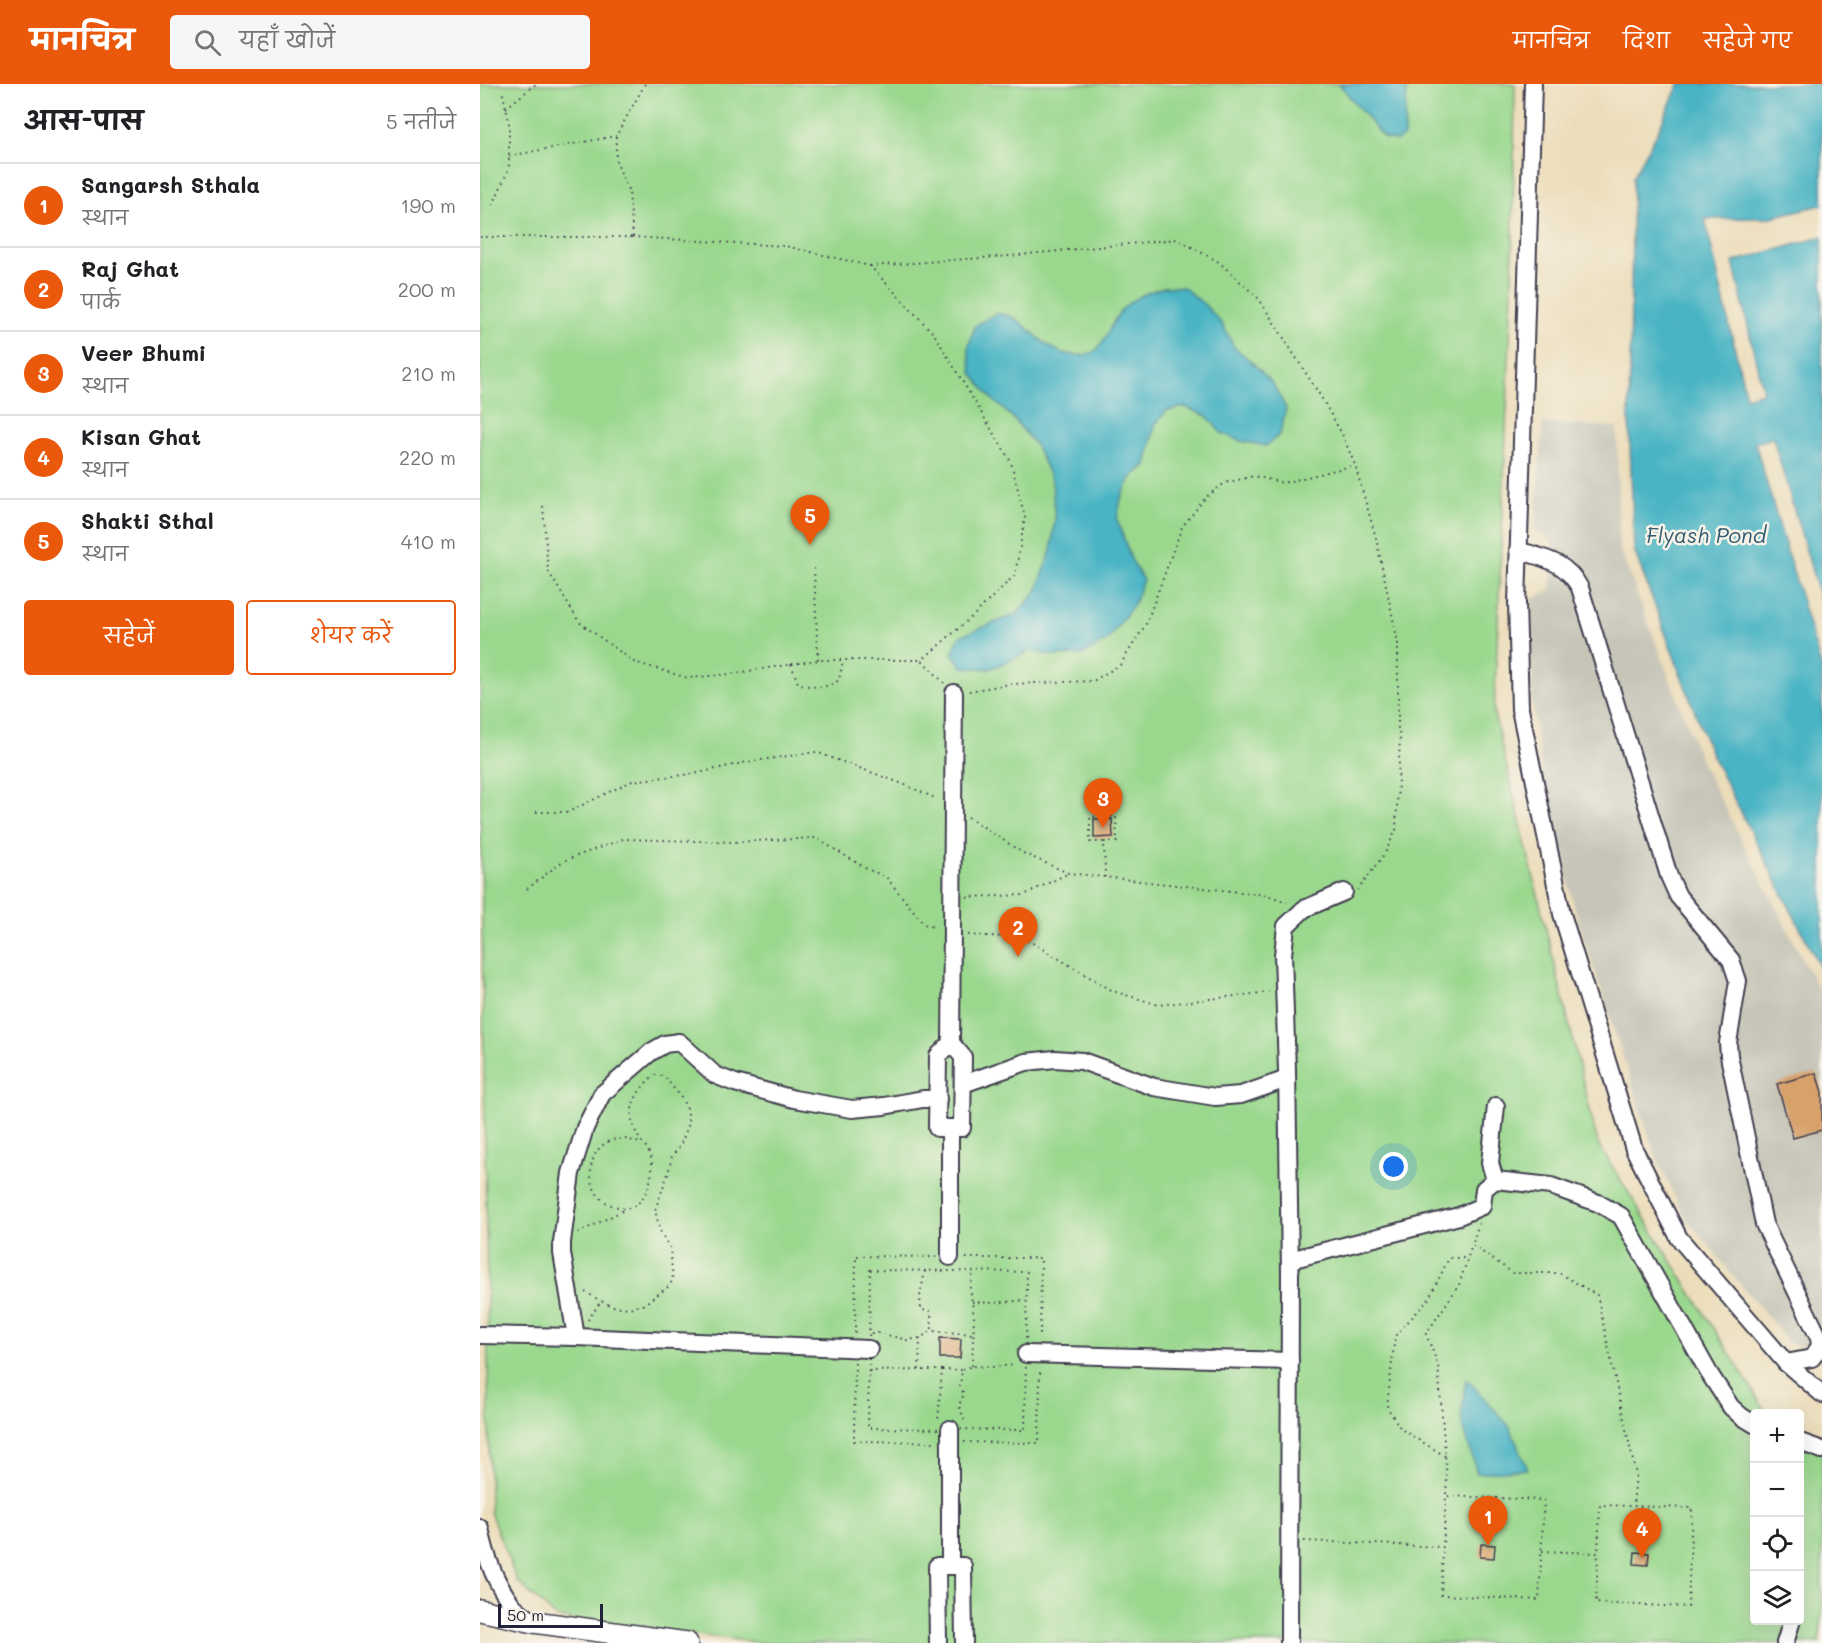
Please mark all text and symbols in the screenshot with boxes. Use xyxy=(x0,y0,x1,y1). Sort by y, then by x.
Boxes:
search box xyxy=(170,15,590,69)
text: मानचित्र xyxy=(30,21,134,57)
text: यहाँ खोजें xyxy=(239,25,335,54)
icon: search xyxy=(191,26,224,59)
text: मानचित्र xyxy=(1513,26,1590,53)
text: दिशा xyxy=(1623,26,1670,53)
text: सहेजे गए xyxy=(1703,26,1792,53)
text: आस-पास xyxy=(24,103,143,137)
text: 5 नतीजे xyxy=(386,108,456,134)
text: Sangarsh Sthala xyxy=(81,170,260,199)
text: 1 xyxy=(39,192,48,218)
text: 190 m xyxy=(401,192,456,218)
text: स्थान xyxy=(81,204,128,230)
text: Raj Ghat xyxy=(81,254,179,283)
text: 2 xyxy=(38,276,49,302)
text: 200 m xyxy=(398,276,456,302)
text: पार्क xyxy=(81,288,120,314)
text: Veer Bhumi xyxy=(81,338,206,367)
text: 3 xyxy=(38,360,50,386)
text: 210 m xyxy=(401,360,456,386)
text: स्थान xyxy=(81,372,128,398)
text: Kisan Ghat xyxy=(81,422,201,451)
text: 4 xyxy=(37,444,50,470)
text: 220 m xyxy=(399,444,456,470)
text: स्थान xyxy=(81,456,128,482)
pin: 5 xyxy=(790,496,830,545)
text: Shakti Sthal xyxy=(81,506,214,535)
water label: Flyash Pond xyxy=(1646,521,1768,548)
text: 5 xyxy=(38,528,49,554)
text: 410 m xyxy=(401,528,456,554)
text: स्थान xyxy=(81,540,128,566)
button: सहेजें xyxy=(24,600,234,675)
button: शेयर करें xyxy=(246,600,456,675)
pin: 3 xyxy=(1084,778,1122,828)
pin: 2 xyxy=(998,908,1038,957)
your location xyxy=(1379,1152,1408,1181)
map controls xyxy=(1750,1409,1804,1625)
button: + xyxy=(1750,1409,1804,1463)
button: − xyxy=(1750,1463,1804,1517)
pin: 1 xyxy=(1468,1496,1508,1546)
pin: 4 xyxy=(1622,1508,1662,1558)
button: locate xyxy=(1750,1517,1804,1571)
button: layers xyxy=(1750,1571,1804,1625)
scale bar xyxy=(498,1601,603,1628)
text: 50 m xyxy=(507,1604,544,1625)

